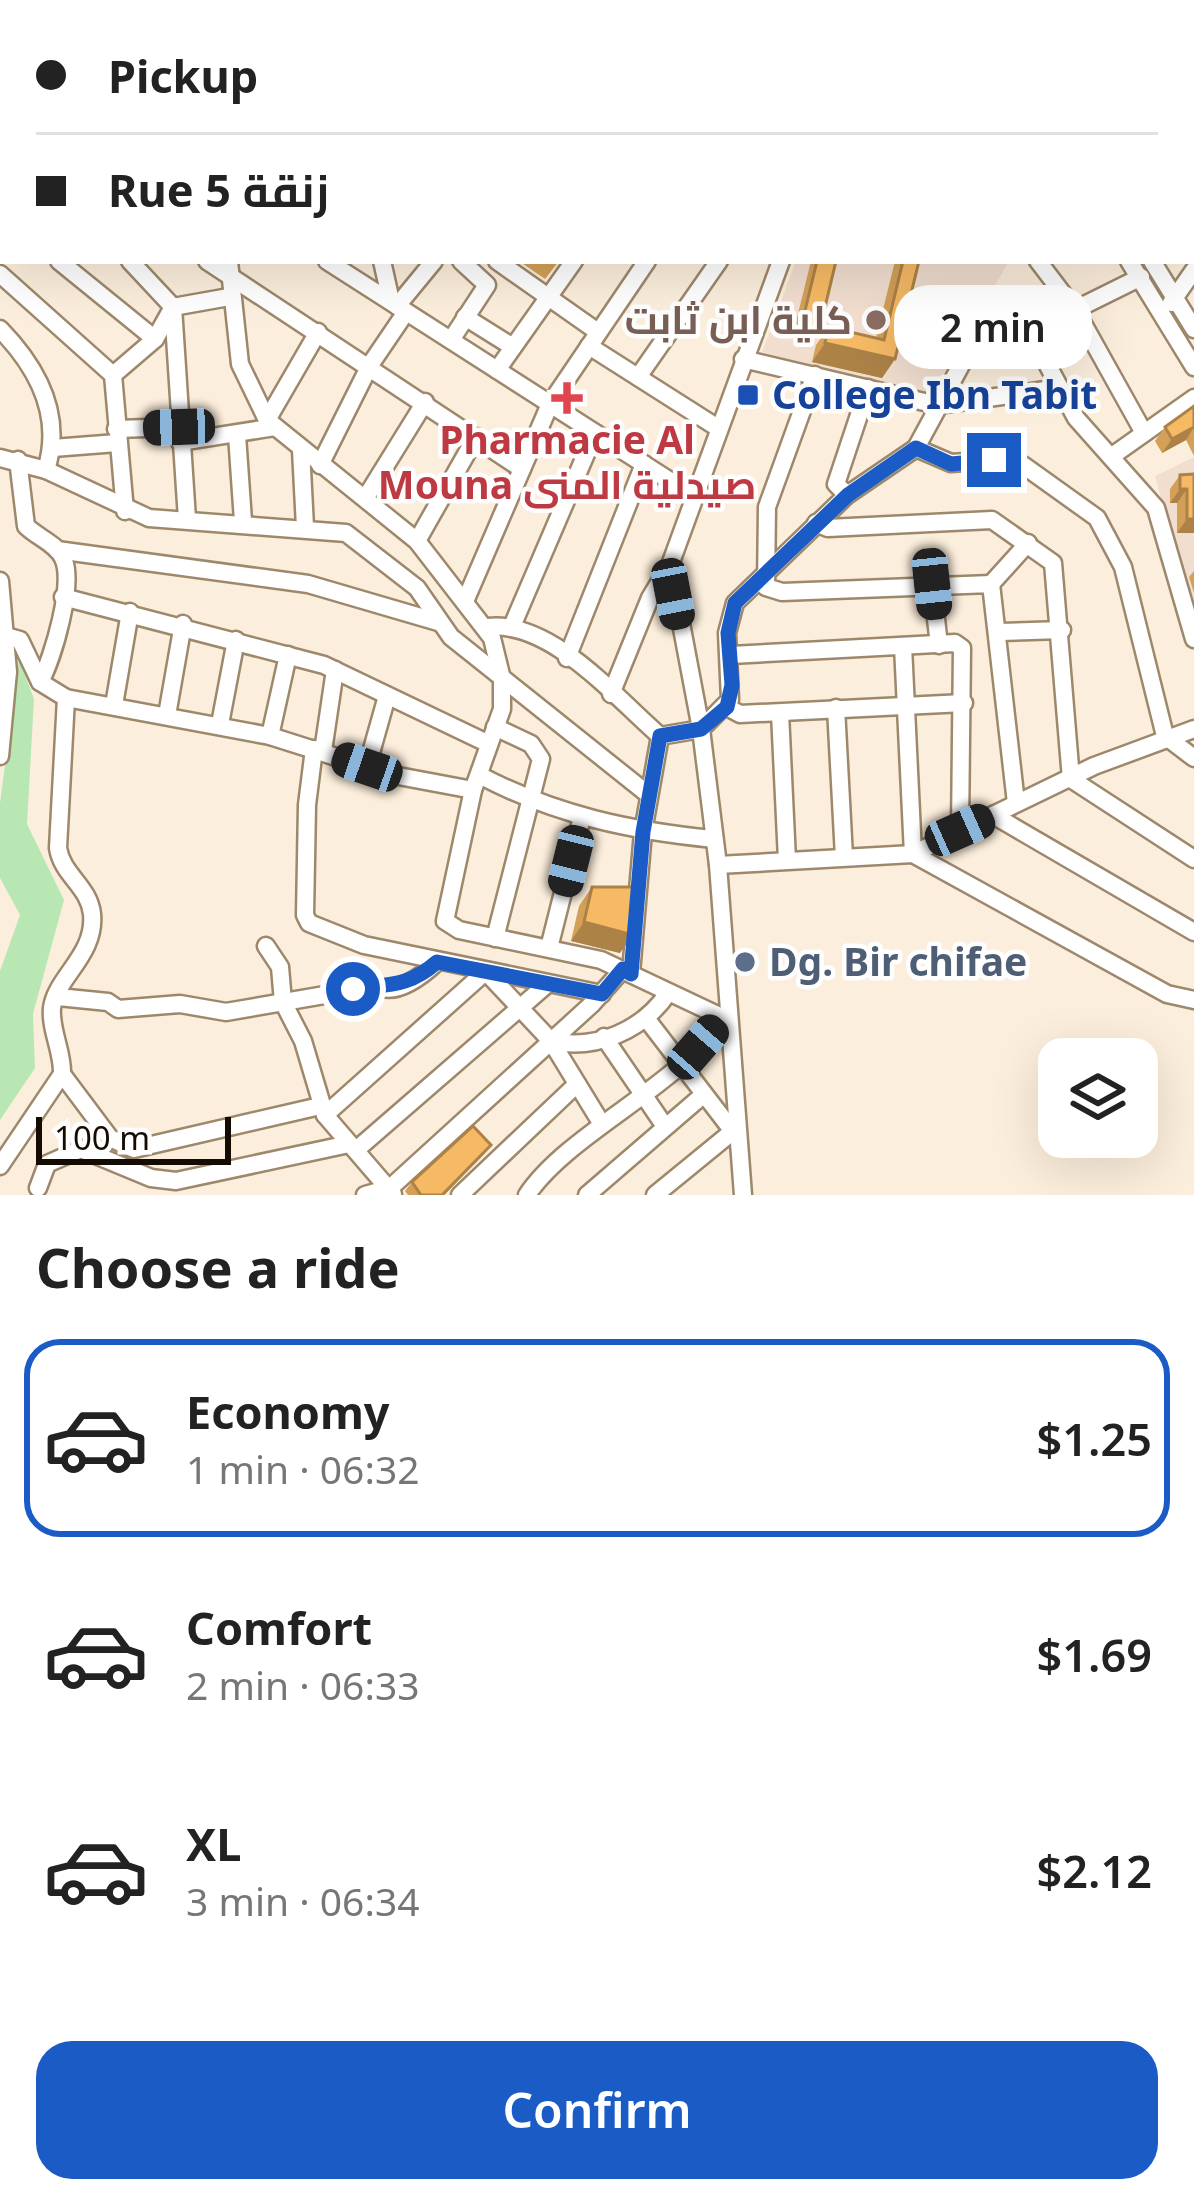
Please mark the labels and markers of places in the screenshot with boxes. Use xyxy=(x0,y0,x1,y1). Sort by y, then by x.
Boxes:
place label: كلية ابن ثابت xyxy=(625,292,852,345)
marker: كلية ابن ثابت xyxy=(863,307,889,333)
place label: College Ibn Tabit xyxy=(772,367,1097,420)
marker: College Ibn Tabit xyxy=(735,382,761,408)
marker: Pharmacie Al Mouna صيدلية المنى xyxy=(554,385,580,411)
place label: Pharmacie Al Mouna صيدلية المنى xyxy=(378,412,756,510)
place label: Dg. Bir chifae xyxy=(769,934,1027,987)
marker: Dg. Bir chifae xyxy=(732,949,758,975)

